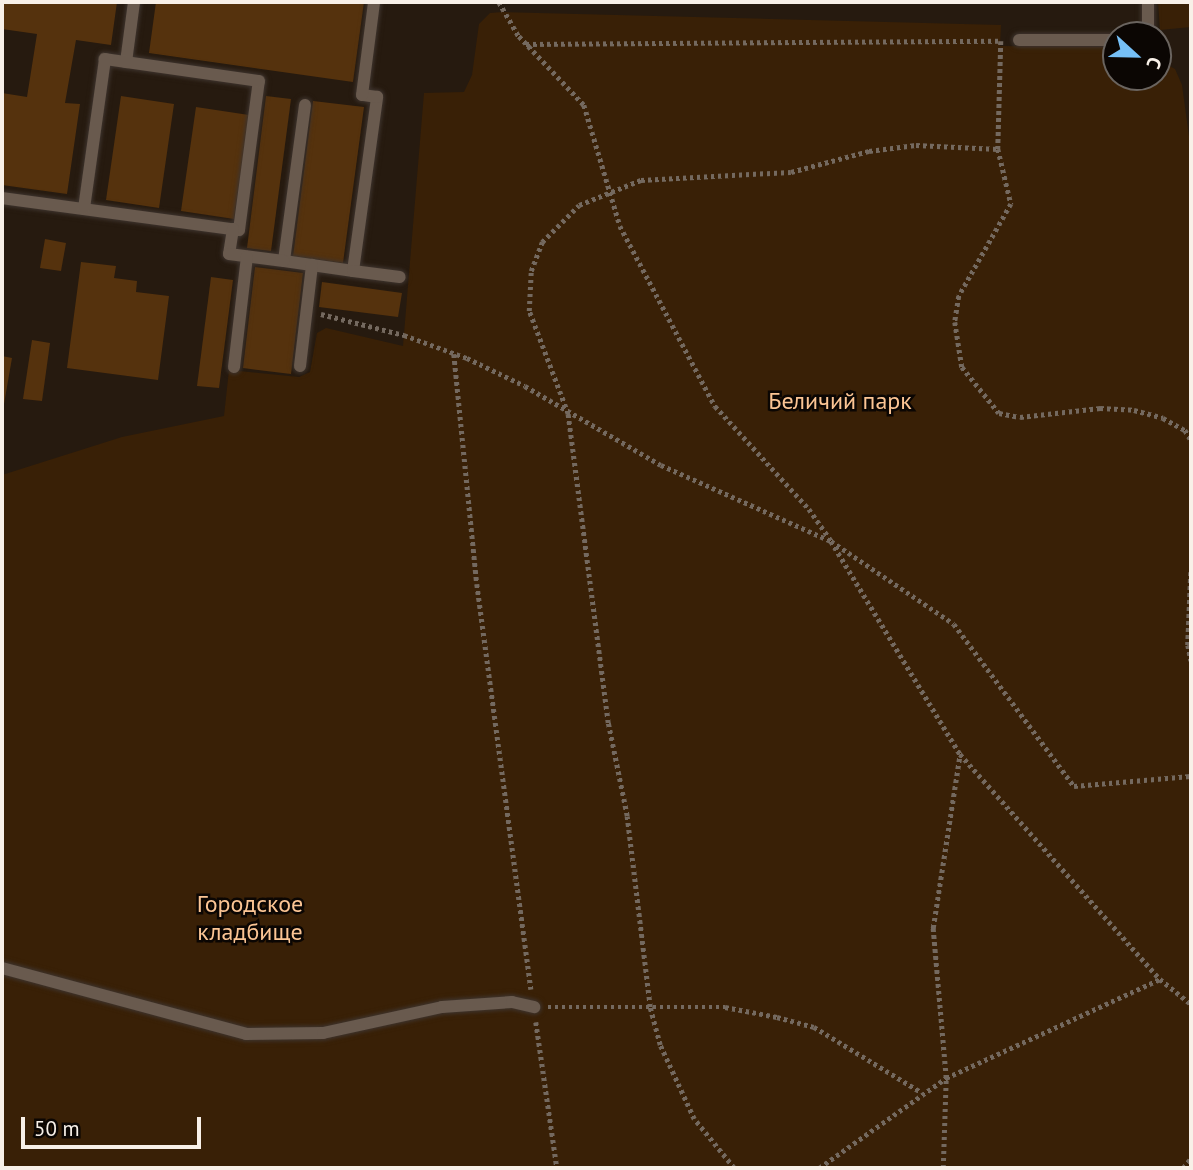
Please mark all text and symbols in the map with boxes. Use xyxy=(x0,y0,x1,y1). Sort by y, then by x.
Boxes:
north arrow xyxy=(1102,21,1172,91)
text: С xyxy=(1142,54,1168,73)
park label: Беличий парк xyxy=(768,387,912,415)
park label: Городское кладбище xyxy=(197,890,303,946)
scale bar xyxy=(24,1104,205,1148)
text: 50 m xyxy=(34,1115,80,1142)

